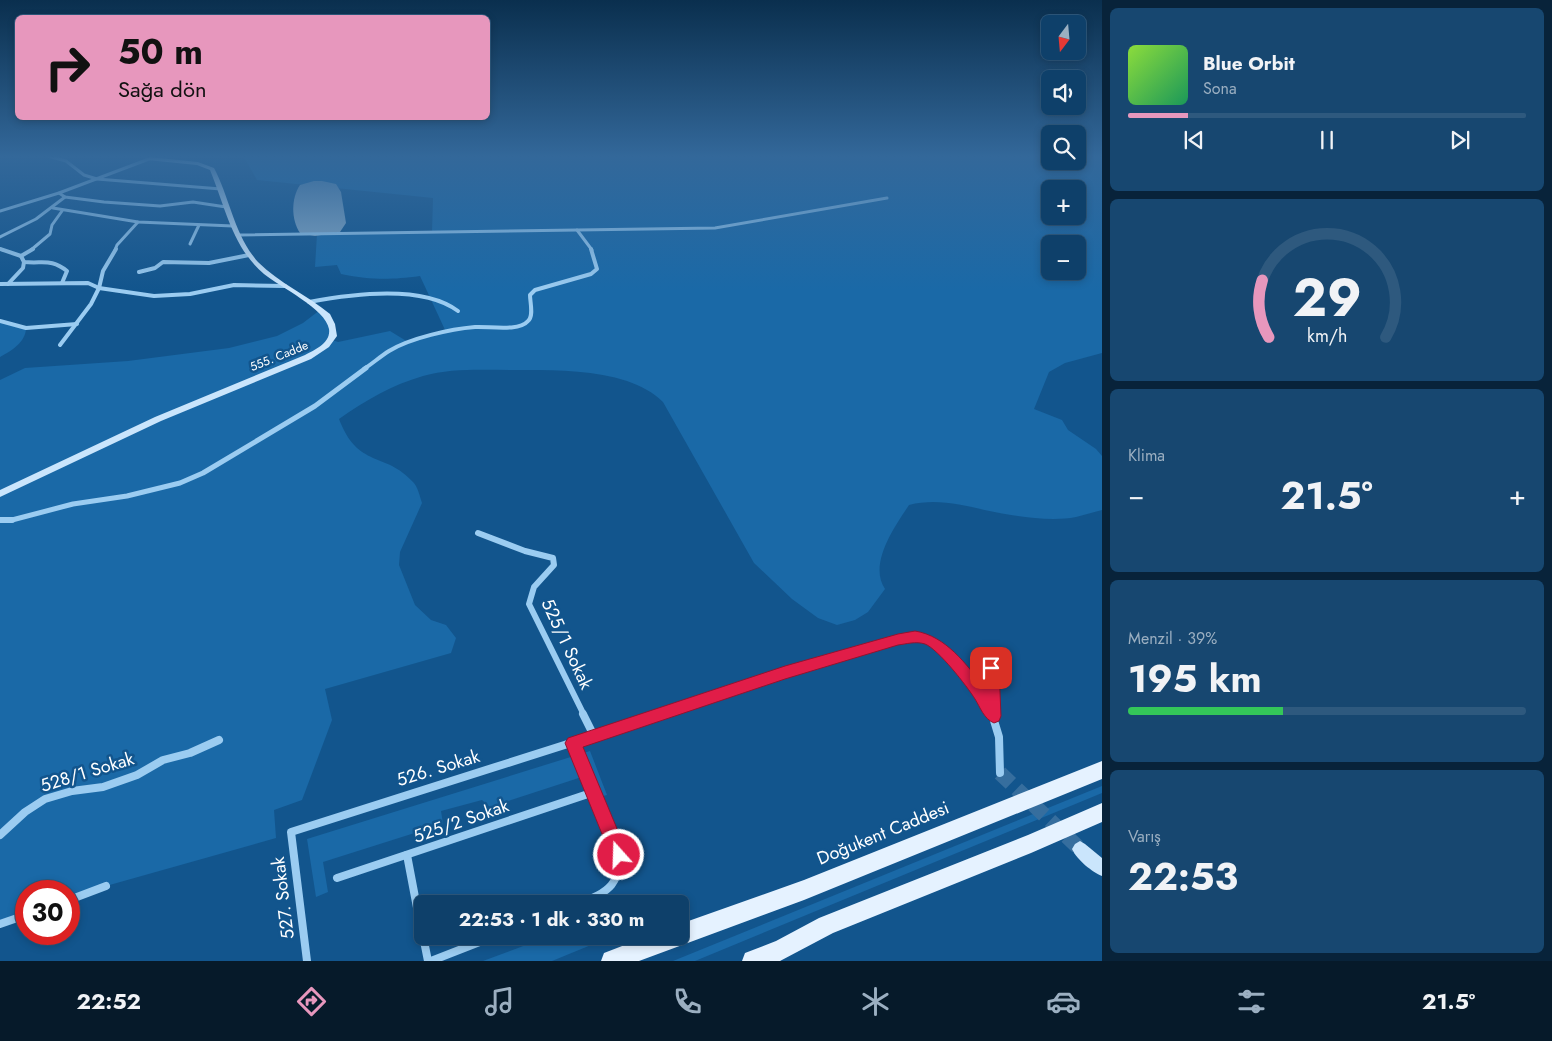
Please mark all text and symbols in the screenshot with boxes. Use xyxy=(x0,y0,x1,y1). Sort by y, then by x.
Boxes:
north arrow xyxy=(1041,15,1086,60)
map controls xyxy=(1041,15,1086,280)
text: 50 m xyxy=(118,27,203,77)
icon: right xyxy=(35,35,100,100)
text: Blue Orbit xyxy=(1203,50,1295,77)
button: sound xyxy=(1041,70,1086,115)
text: Sağa dön xyxy=(118,73,206,105)
text: Sona xyxy=(1203,77,1237,100)
button: search xyxy=(1041,125,1086,170)
icon: previous xyxy=(1180,126,1208,154)
icon: pause xyxy=(1313,126,1341,154)
icon: next xyxy=(1446,126,1474,154)
button: + xyxy=(1041,180,1086,225)
button: − xyxy=(1041,235,1086,280)
text: 29 xyxy=(1293,260,1361,336)
text: km/h xyxy=(1307,323,1347,349)
street label: 555. Cadde xyxy=(247,336,311,376)
text: Klima xyxy=(1128,444,1165,467)
text: 21.5° xyxy=(1280,468,1373,523)
text: − xyxy=(1128,475,1145,516)
text: + xyxy=(1509,475,1526,516)
street label: 525/1 Sokak xyxy=(535,594,599,694)
text: Menzil · 39% xyxy=(1128,627,1217,650)
pin xyxy=(970,647,1012,689)
text: 195 km xyxy=(1128,651,1262,706)
icon: arrive xyxy=(977,654,1005,682)
street label: 526. Sokak xyxy=(393,743,483,793)
street label: 528/1 Sokak xyxy=(37,745,137,799)
street label: 525/2 Sokak xyxy=(410,792,512,850)
street label: Doğukent Caddesi xyxy=(813,795,953,871)
text: Varış xyxy=(1128,825,1161,848)
position arrow xyxy=(592,828,644,880)
text: 22:53 xyxy=(1128,849,1238,904)
street label: 527. Sokak xyxy=(265,855,301,941)
speed limit sign: 30 xyxy=(15,880,80,945)
text: 22:53 · 1 dk · 330 m xyxy=(459,906,644,933)
icon: directions xyxy=(294,984,329,1019)
icon: music xyxy=(482,984,517,1019)
icon: phone xyxy=(670,984,705,1019)
icon: climate xyxy=(858,984,893,1019)
icon: car xyxy=(1046,984,1081,1019)
icon: filters xyxy=(1234,984,1269,1019)
text: 22:52 xyxy=(76,985,141,1017)
text: 21.5° xyxy=(1422,985,1475,1017)

